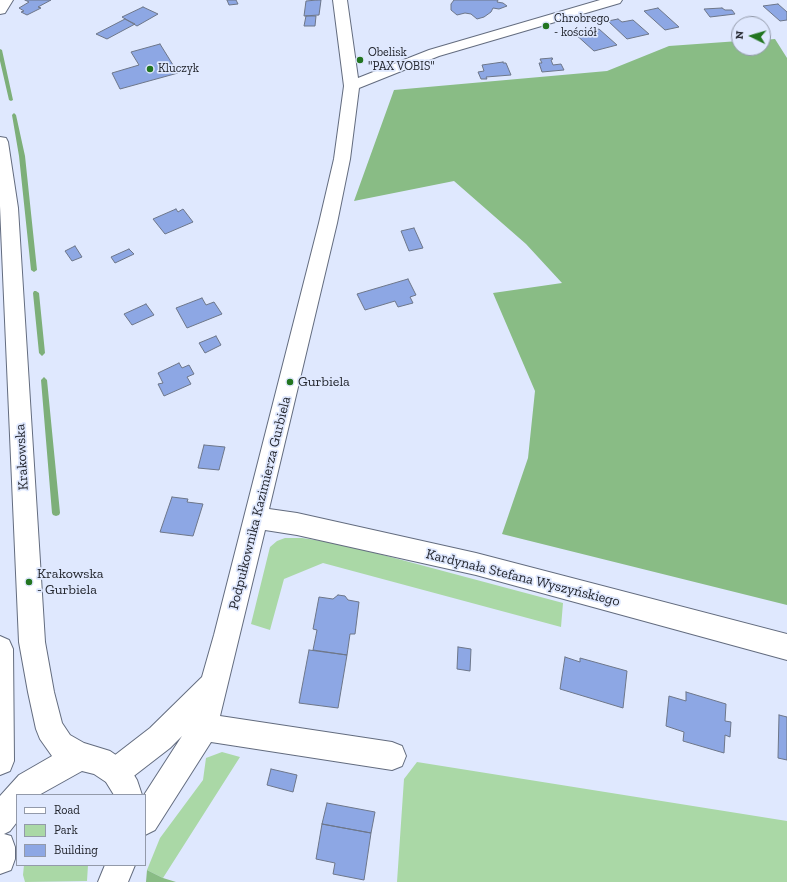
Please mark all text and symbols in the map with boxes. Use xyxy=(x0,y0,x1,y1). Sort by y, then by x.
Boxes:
place label: Chrobrego - kościół xyxy=(554,12,609,40)
north arrow xyxy=(731,16,771,56)
marker: Chrobrego - kościół xyxy=(541,21,551,31)
text: N xyxy=(733,30,746,40)
place label: Obelisk "PAX VOBIS" xyxy=(368,46,435,74)
marker: Obelisk "PAX VOBIS" xyxy=(355,55,365,65)
place label: Kluczyk xyxy=(158,62,199,76)
marker: Kluczyk xyxy=(145,64,155,74)
place label: Gurbiela xyxy=(298,374,350,390)
marker: Gurbiela xyxy=(285,377,295,387)
street label: Podpułkownika Kazimierza Gurbiela xyxy=(225,395,295,611)
street label: Krakowska xyxy=(12,423,32,491)
street label: Kardynała Stefana Wyszyńskiego xyxy=(424,546,622,610)
place label: Krakowska - Gurbiela xyxy=(37,566,103,598)
marker: Krakowska - Gurbiela xyxy=(24,577,34,587)
legend xyxy=(16,794,146,866)
text: Road xyxy=(54,803,80,817)
text: Park xyxy=(54,823,78,837)
text: Building xyxy=(54,843,98,857)

